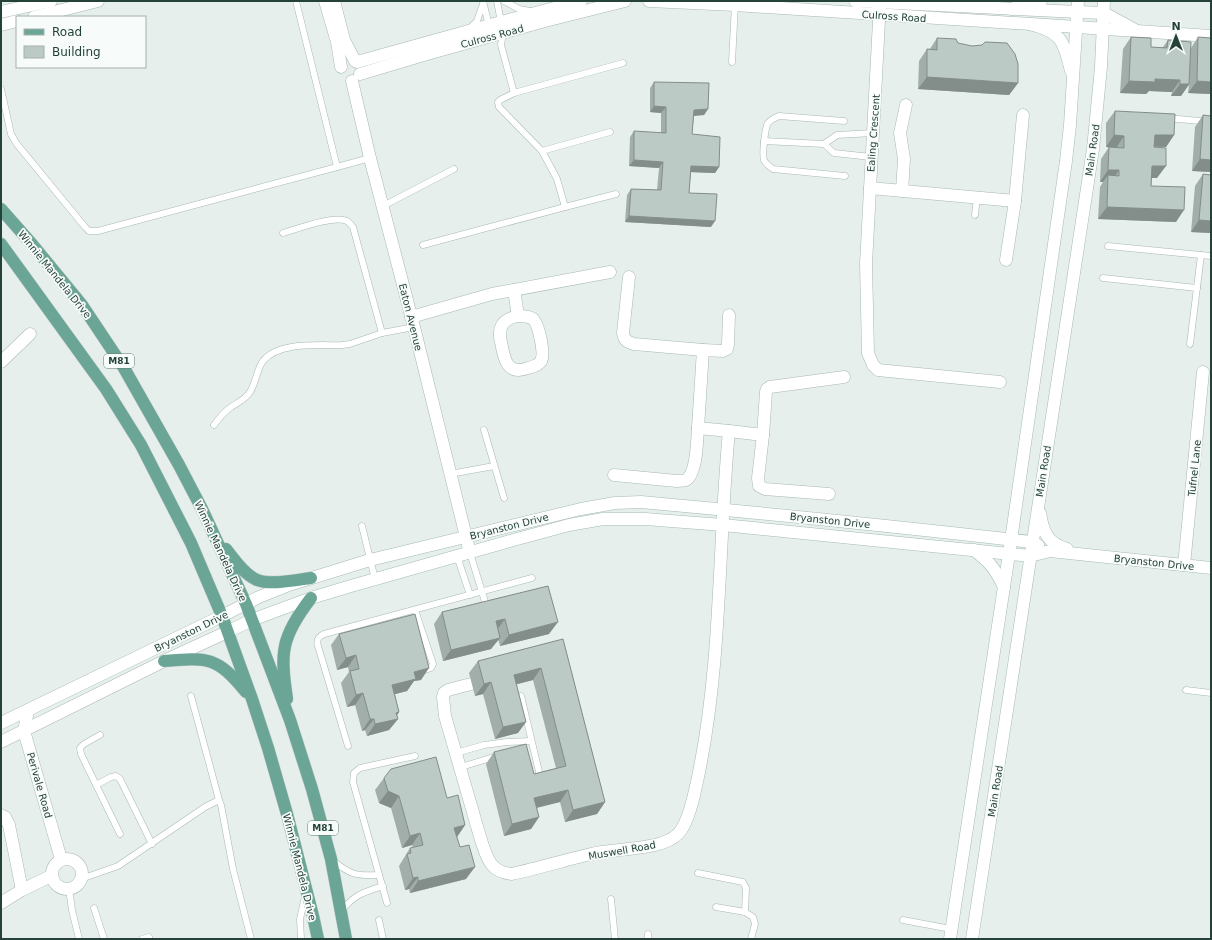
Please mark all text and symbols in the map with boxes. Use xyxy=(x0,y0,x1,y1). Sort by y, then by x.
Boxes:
street label: Culross Road xyxy=(861,9,927,24)
legend xyxy=(16,16,146,68)
north arrow xyxy=(1156,16,1196,56)
text: N xyxy=(1171,20,1181,33)
street label: Culross Road xyxy=(459,23,525,50)
text: Road xyxy=(52,25,82,39)
text: Building xyxy=(52,45,101,59)
street label: Ealing Crescent xyxy=(865,94,882,172)
street label: Main Road xyxy=(1083,123,1102,177)
street label: Winnie Mandela Drive xyxy=(16,228,93,320)
street label: Eaton Avenue xyxy=(397,282,424,352)
road number: M81 xyxy=(104,354,134,368)
street label: Tufnel Lane xyxy=(1186,439,1203,498)
street label: Main Road xyxy=(1034,444,1053,498)
street label: Winnie Mandela Drive xyxy=(192,499,249,603)
street label: Bryanston Drive xyxy=(469,511,550,542)
street label: Bryanston Drive xyxy=(789,511,871,530)
street label: Bryanston Drive xyxy=(1113,553,1195,572)
street label: Bryanston Drive xyxy=(153,609,230,654)
street label: Perivale Road xyxy=(25,751,54,819)
street label: Main Road xyxy=(986,764,1005,818)
street label: Winnie Mandela Drive xyxy=(281,813,318,922)
road number: M81 xyxy=(308,821,338,835)
street label: Muswell Road xyxy=(587,839,657,862)

